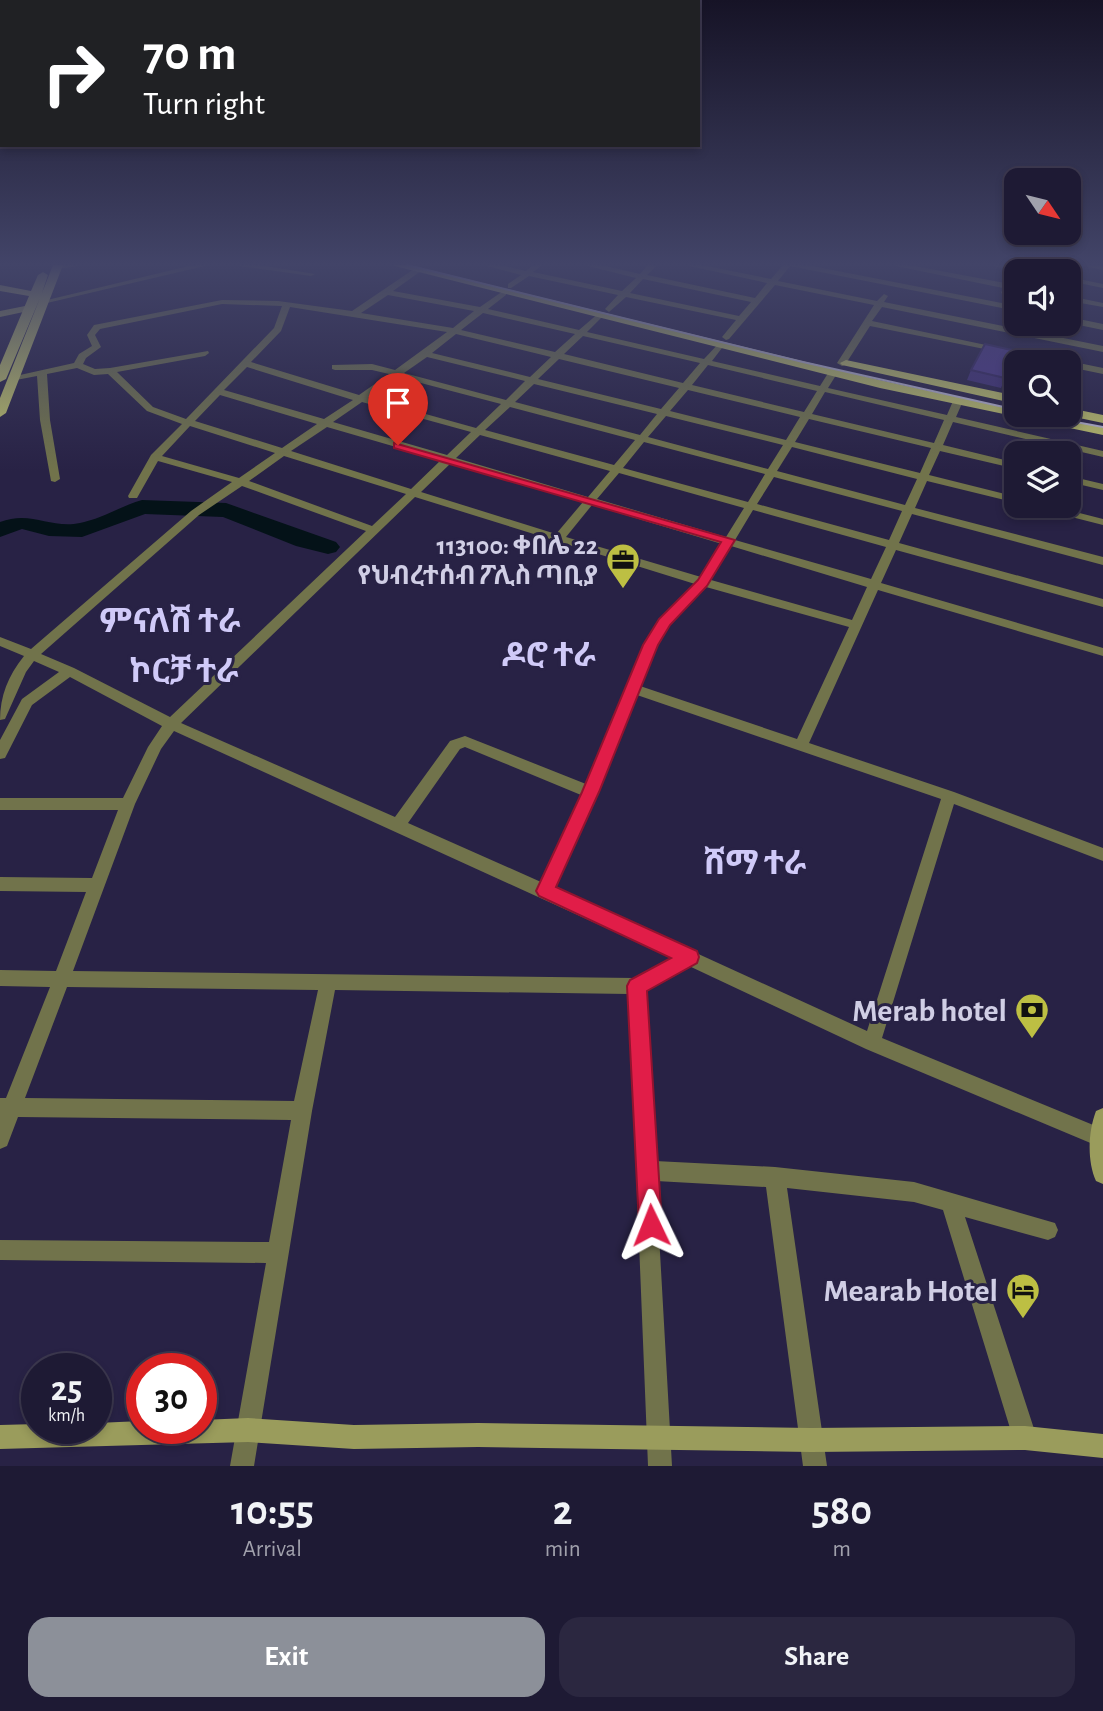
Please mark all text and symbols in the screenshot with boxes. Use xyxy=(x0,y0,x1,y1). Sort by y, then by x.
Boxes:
icon: right xyxy=(28,28,119,119)
text: 70 m xyxy=(143,30,237,79)
text: Turn right xyxy=(143,88,265,120)
north arrow xyxy=(1004,168,1082,245)
map controls xyxy=(1004,168,1081,518)
button: sound xyxy=(1004,259,1081,336)
button: search xyxy=(1004,350,1081,427)
pin xyxy=(368,373,428,445)
icon: arrive xyxy=(379,384,417,422)
button: layers xyxy=(1004,441,1081,518)
place label: 113100: ቀበሌ 22 የህብረተሰብ ፖሊስ ጣቢያ xyxy=(358,533,598,589)
office icon: 113100: ቀበሌ 22 የህብረተሰብ ፖሊስ ጣቢያ xyxy=(604,541,642,590)
district label: ምናለሽ ተራ xyxy=(100,604,241,639)
district label: ዶሮ ተራ xyxy=(502,640,596,673)
district label: ኮርቻ ተራ xyxy=(129,654,239,689)
district label: ሸማ ተራ xyxy=(704,846,807,881)
bank icon: Merab hotel xyxy=(1013,991,1051,1040)
place label: Merab hotel xyxy=(852,995,1007,1027)
position arrow xyxy=(614,1188,688,1262)
hotel icon: Mearab Hotel xyxy=(1004,1271,1042,1320)
place label: Mearab Hotel xyxy=(824,1275,998,1307)
speed limit sign: 30 xyxy=(126,1353,217,1444)
text: 25 xyxy=(51,1372,82,1407)
text: km/h xyxy=(48,1407,85,1425)
text: 10:55 xyxy=(231,1490,314,1532)
text: 2 xyxy=(553,1490,572,1532)
text: 580 xyxy=(811,1490,872,1532)
text: Arrival xyxy=(243,1538,302,1561)
text: min xyxy=(545,1538,581,1561)
text: m xyxy=(833,1538,851,1561)
button: Exit xyxy=(28,1617,545,1697)
button: Share xyxy=(559,1617,1075,1697)

